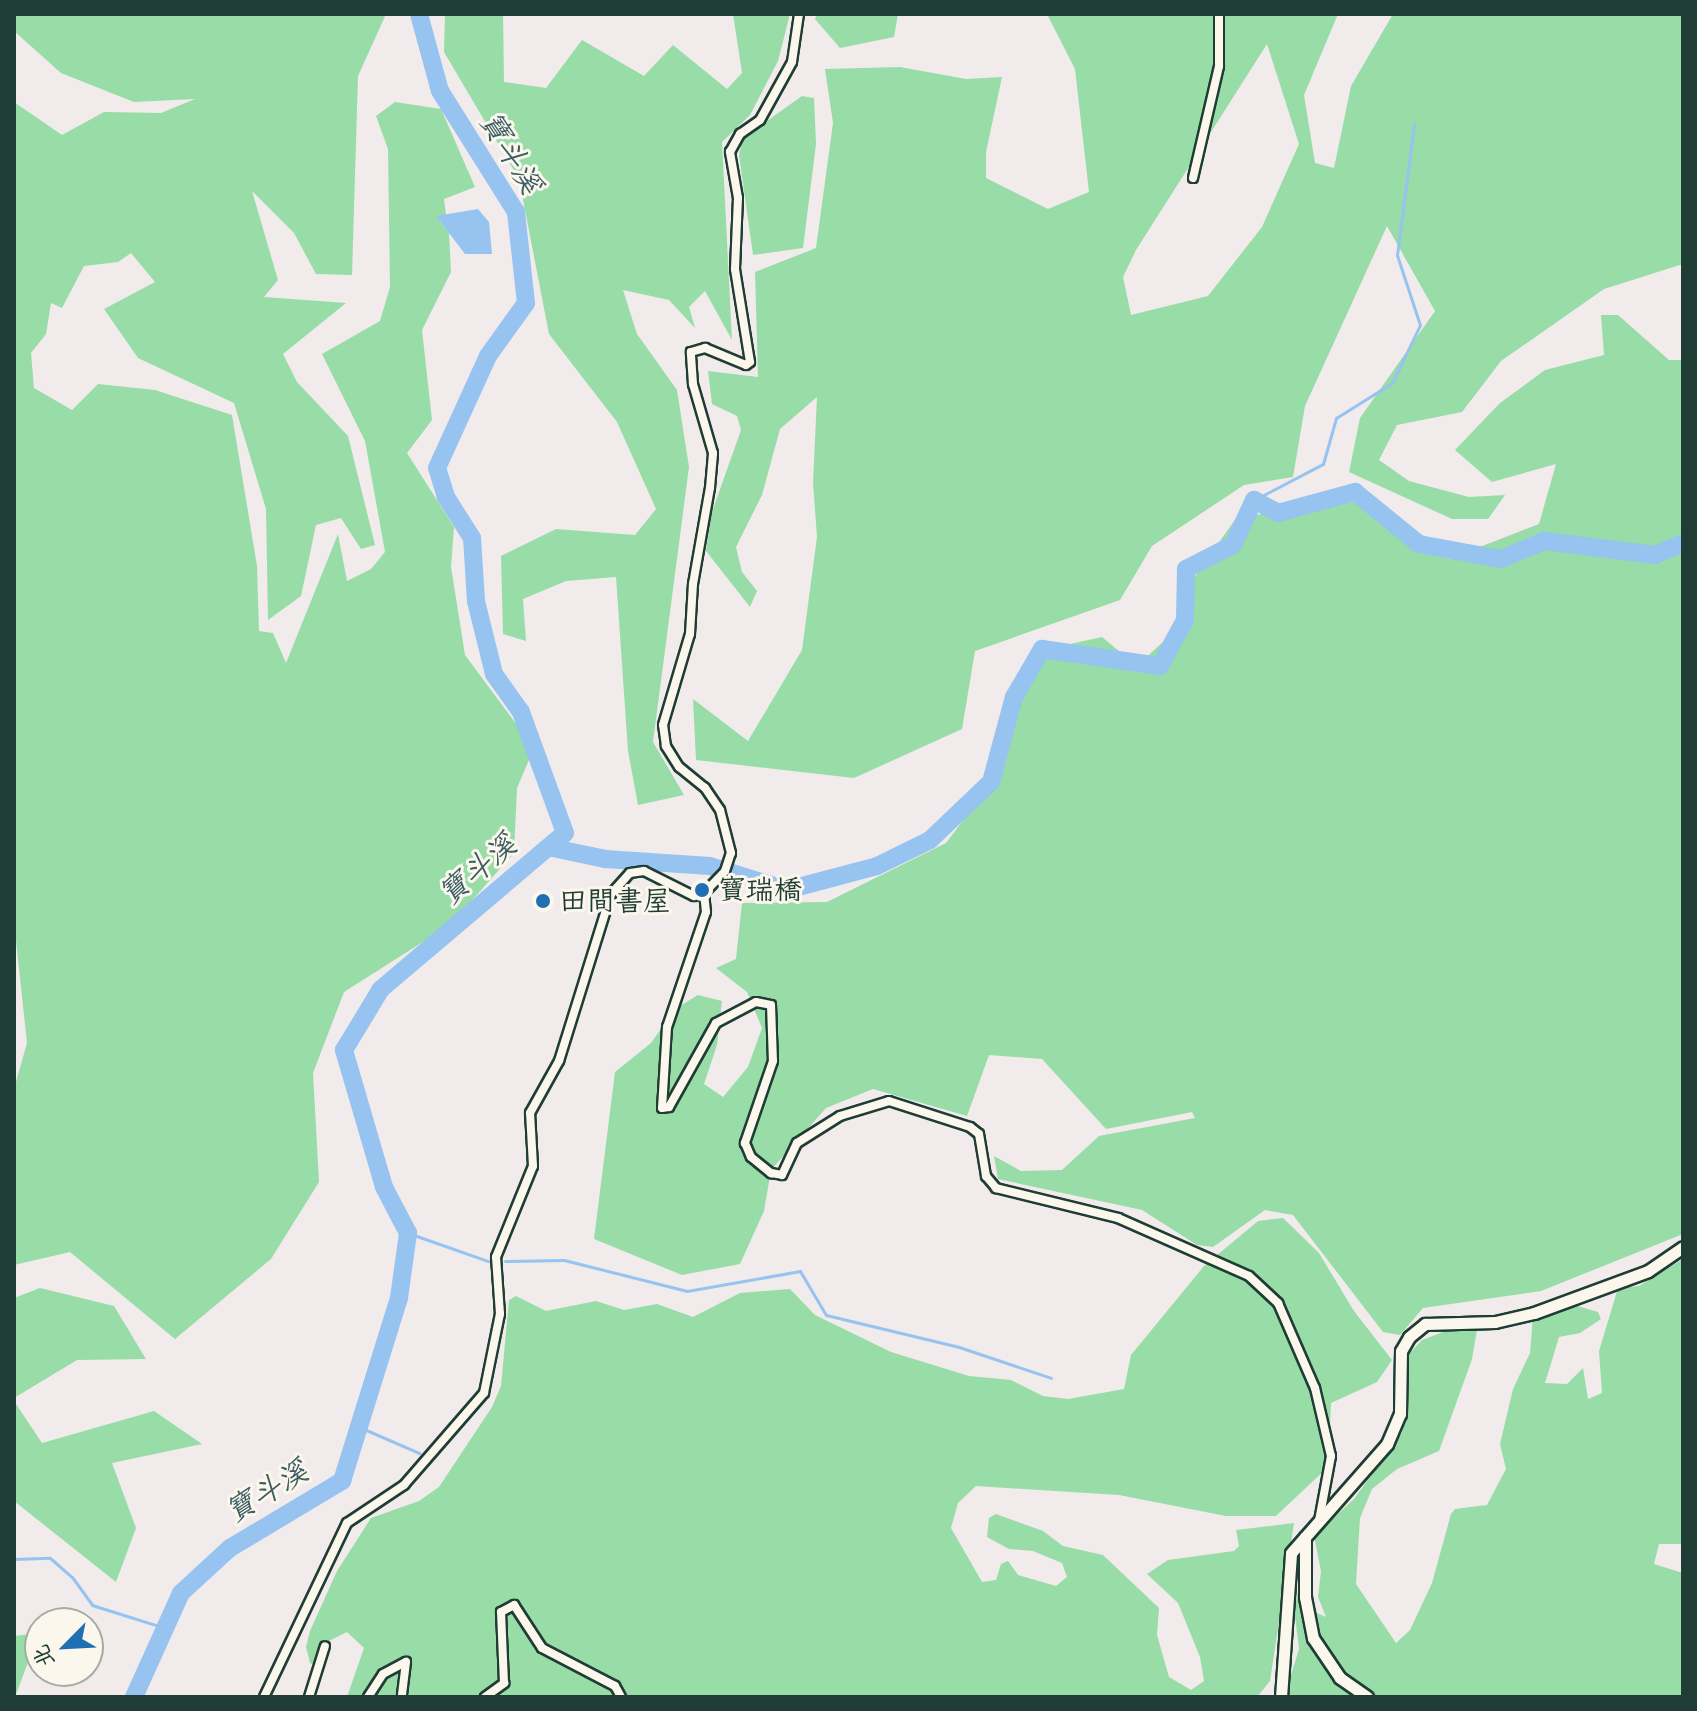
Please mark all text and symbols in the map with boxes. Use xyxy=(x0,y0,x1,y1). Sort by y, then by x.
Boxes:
water label: 寶斗溪 xyxy=(471,105,549,201)
water label: 寶斗溪 xyxy=(432,827,524,913)
place label: 寶瑞橋 xyxy=(718,873,802,907)
marker: 寶瑞橋 xyxy=(693,881,711,899)
place label: 田間書屋 xyxy=(559,884,671,918)
marker: 田間書屋 xyxy=(534,892,552,910)
water label: 寶斗溪 xyxy=(219,1453,315,1531)
north arrow xyxy=(24,1607,104,1687)
text: 北 xyxy=(28,1641,60,1671)

